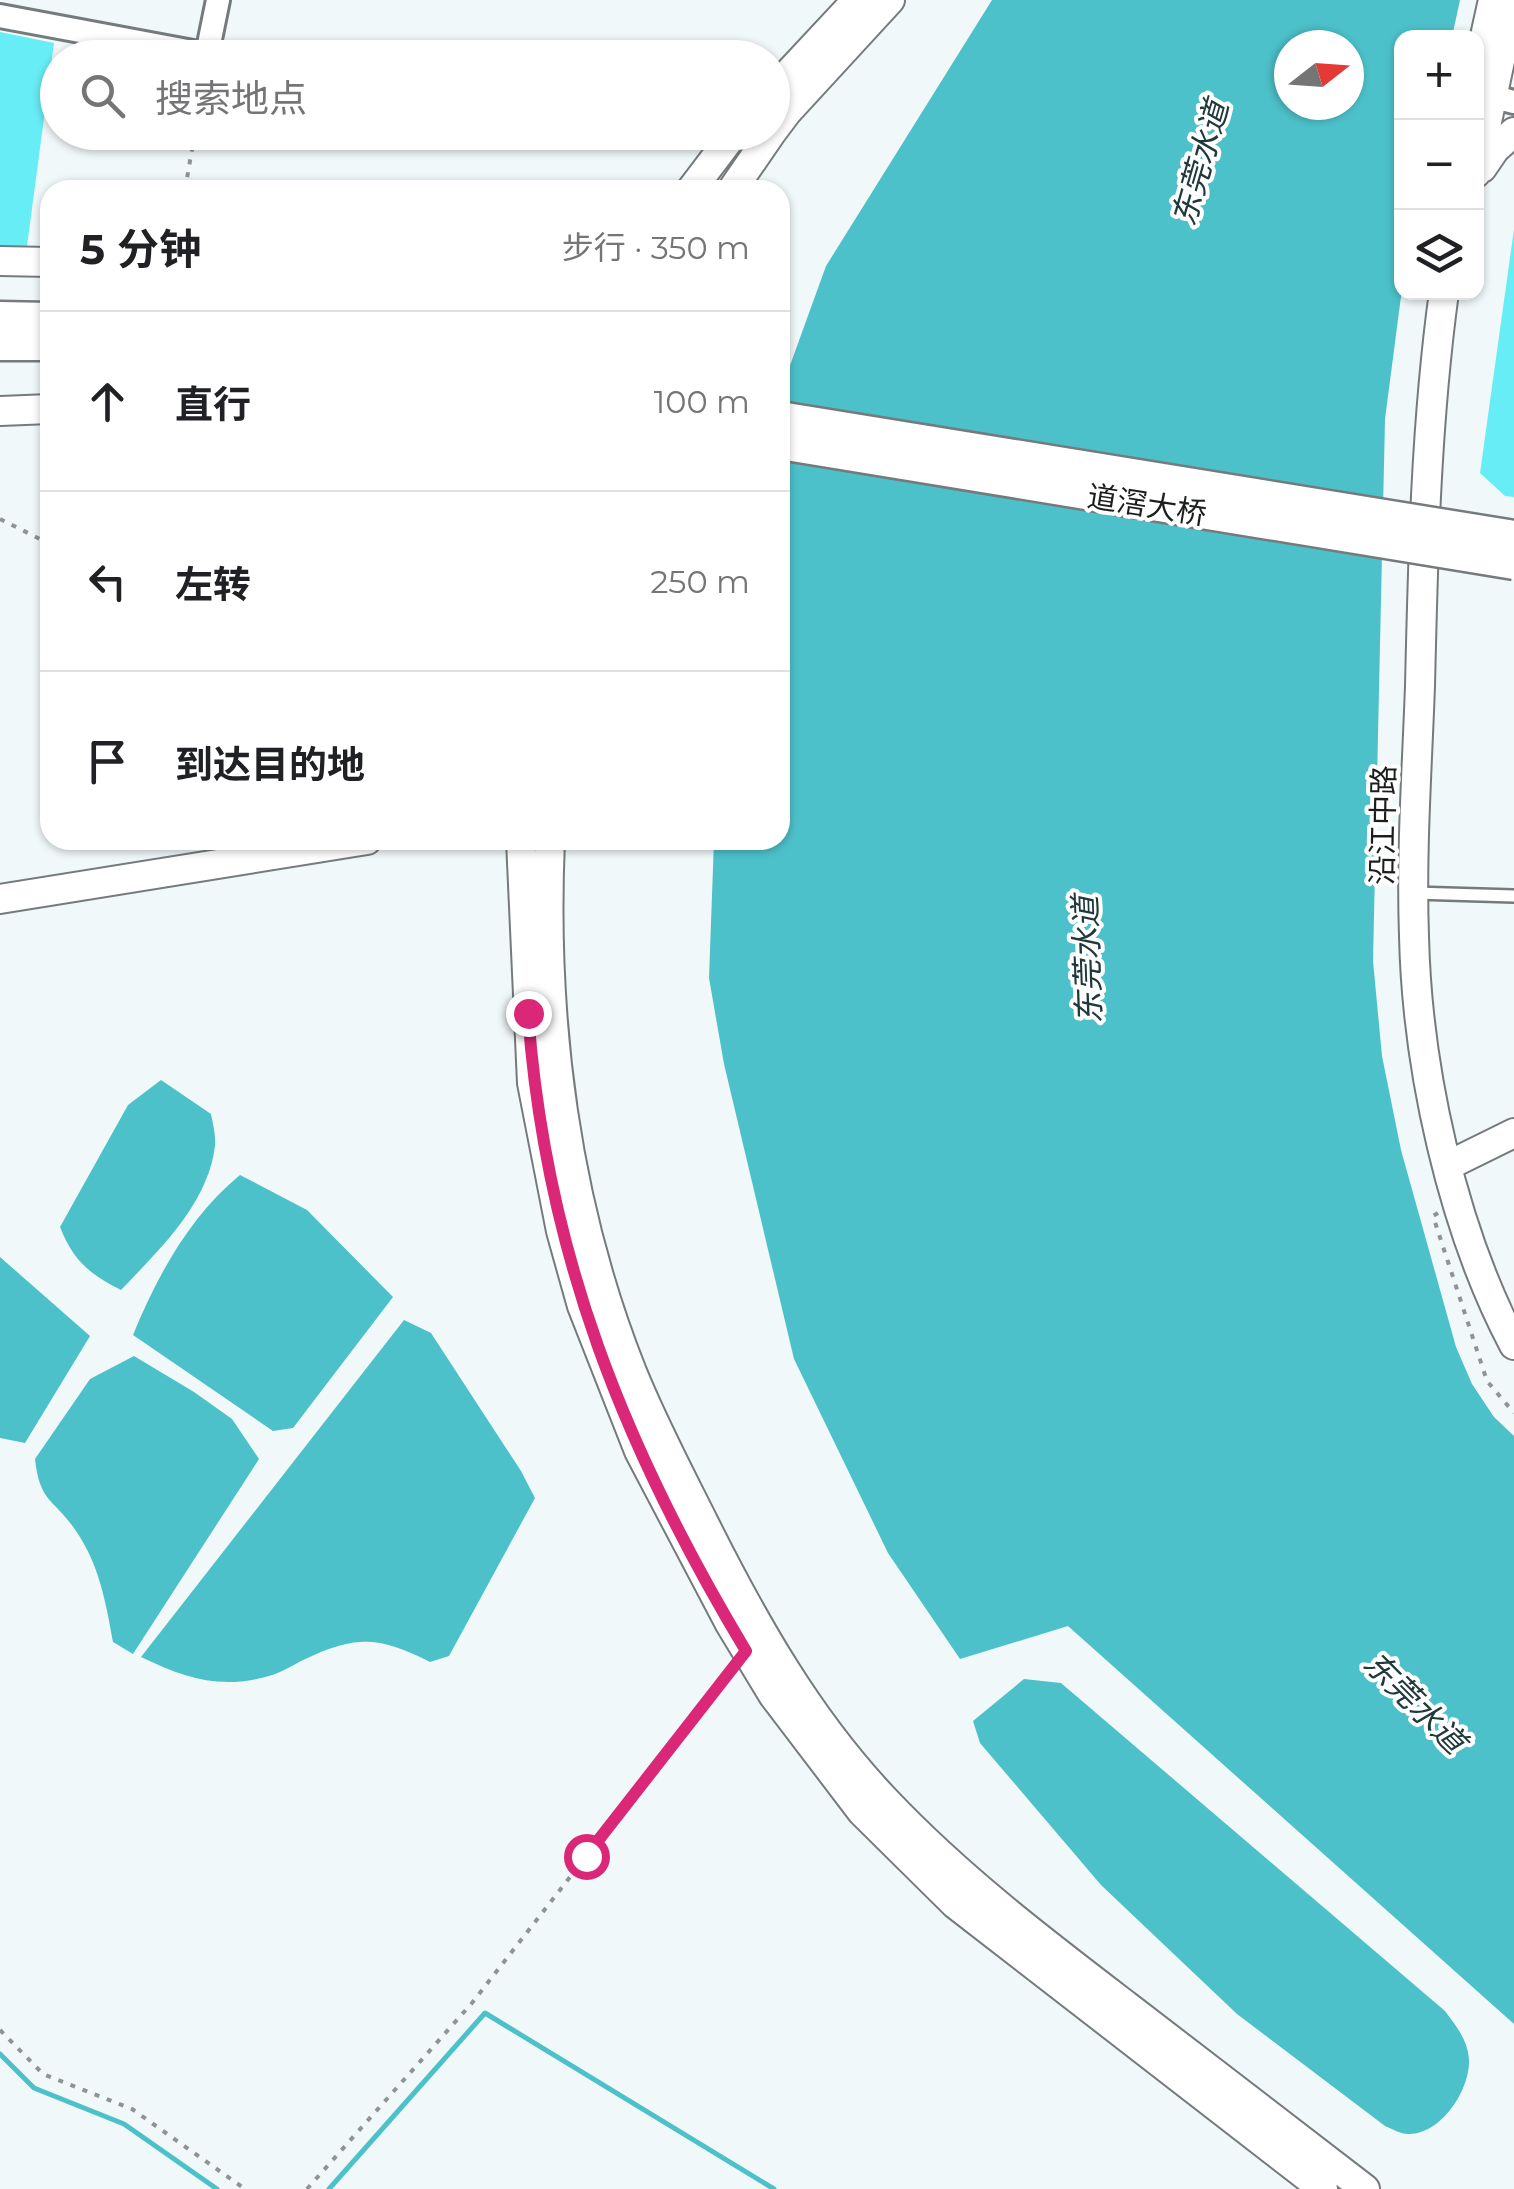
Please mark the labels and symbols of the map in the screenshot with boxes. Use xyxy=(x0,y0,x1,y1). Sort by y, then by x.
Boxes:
north arrow xyxy=(1274,30,1364,120)
water label: 东莞水道 xyxy=(1164,92,1237,230)
street label: 道滘大桥 xyxy=(1085,477,1209,533)
street label: 沿江中路 xyxy=(1363,765,1403,885)
water label: 东莞水道 xyxy=(1065,891,1109,1025)
route end xyxy=(506,991,552,1037)
water label: 东莞水道 xyxy=(1356,1643,1477,1764)
route start xyxy=(564,1834,610,1880)

